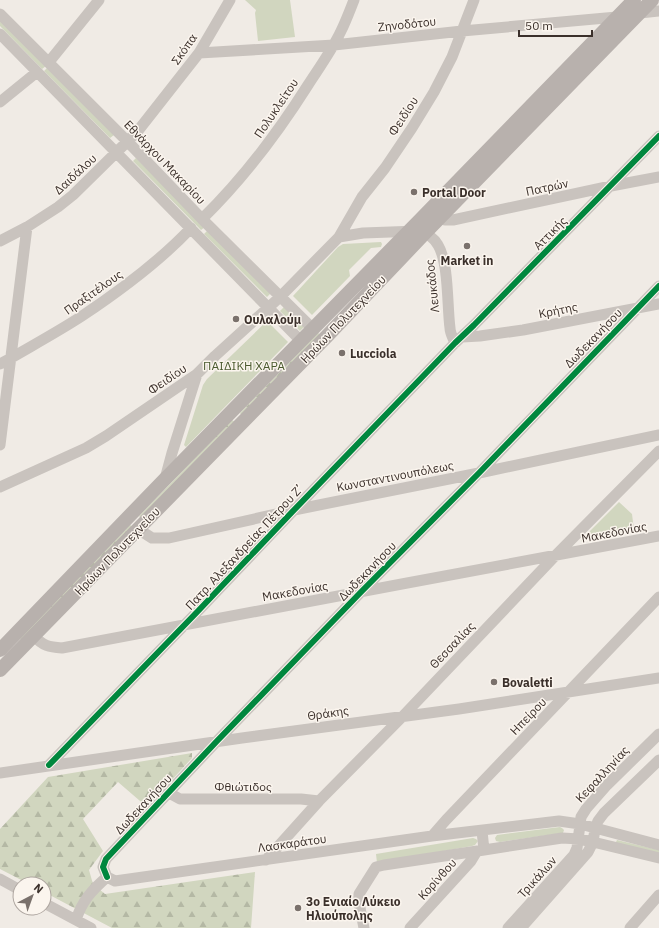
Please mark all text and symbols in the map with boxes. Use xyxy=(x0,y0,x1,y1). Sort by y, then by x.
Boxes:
scale bar xyxy=(519,12,592,38)
street label: Ζηνοδότου xyxy=(377,13,437,35)
text: 50 m xyxy=(525,18,553,33)
street label: Σκόπα xyxy=(168,30,200,68)
street label: Πολυκλείτου xyxy=(251,75,301,141)
street label: Φειδίου xyxy=(385,94,421,138)
street label: Εθνάρχου Μακαρίου xyxy=(121,117,209,207)
street label: Δαιδάλου xyxy=(51,150,99,198)
street label: Πατρών xyxy=(524,175,570,199)
place label: Portal Door xyxy=(422,185,486,200)
marker: Portal Door xyxy=(409,187,419,197)
street label: Αττικής xyxy=(530,213,570,253)
marker: Market in xyxy=(462,241,472,251)
place label: Market in xyxy=(441,253,493,268)
street label: Λευκάδος xyxy=(422,258,442,313)
street label: Πραξιτέλους xyxy=(61,266,125,318)
street label: Ηρώων Πολυτεχνείου xyxy=(297,272,389,366)
street label: Κρήτης xyxy=(537,299,579,321)
street label: Δωδεκανήσου xyxy=(561,305,625,371)
place label: Ουλαλούμ xyxy=(244,312,301,327)
marker: Ουλαλούμ xyxy=(231,314,241,324)
place label: Lucciola xyxy=(350,346,397,361)
marker: Lucciola xyxy=(337,348,347,358)
park label: ΠΑΙΔΙΚΗ ΧΑΡΑ xyxy=(203,358,285,373)
street label: Φειδίου xyxy=(145,361,189,397)
street label: Κωνσταντινουπόλεως xyxy=(335,457,455,495)
street label: Πατρ. Αλεξανδρείας Πέτρου Ζ’ xyxy=(182,481,306,613)
street label: Ηρώων Πολυτεχνείου xyxy=(71,504,163,598)
street label: Μακεδονίας xyxy=(580,518,648,546)
street label: Δωδεκανήσου xyxy=(335,538,399,604)
street label: Μακεδονίας xyxy=(261,578,329,604)
street label: Θεσσαλίας xyxy=(426,618,478,672)
place label: Bovaletti xyxy=(502,675,553,690)
marker: Bovaletti xyxy=(489,677,499,687)
street label: Ηπείρου xyxy=(507,694,549,738)
street label: Θράκης xyxy=(306,703,350,723)
street label: Κεφαλληνίας xyxy=(572,742,632,805)
street label: Δωδεκανήσου xyxy=(111,771,175,837)
street label: Φθιώτιδος xyxy=(214,779,272,794)
street label: Λασκαράτου xyxy=(257,831,327,855)
street label: Τρικάλων xyxy=(514,853,560,901)
street label: Κορίνθου xyxy=(415,855,459,903)
north arrow xyxy=(12,876,52,916)
text: N xyxy=(31,881,46,896)
place label: 3ο Ενιαίο Λύκειο Ηλιούπολης xyxy=(306,894,401,923)
marker: 3ο Ενιαίο Λύκειο Ηλιούπολης xyxy=(293,903,303,913)

